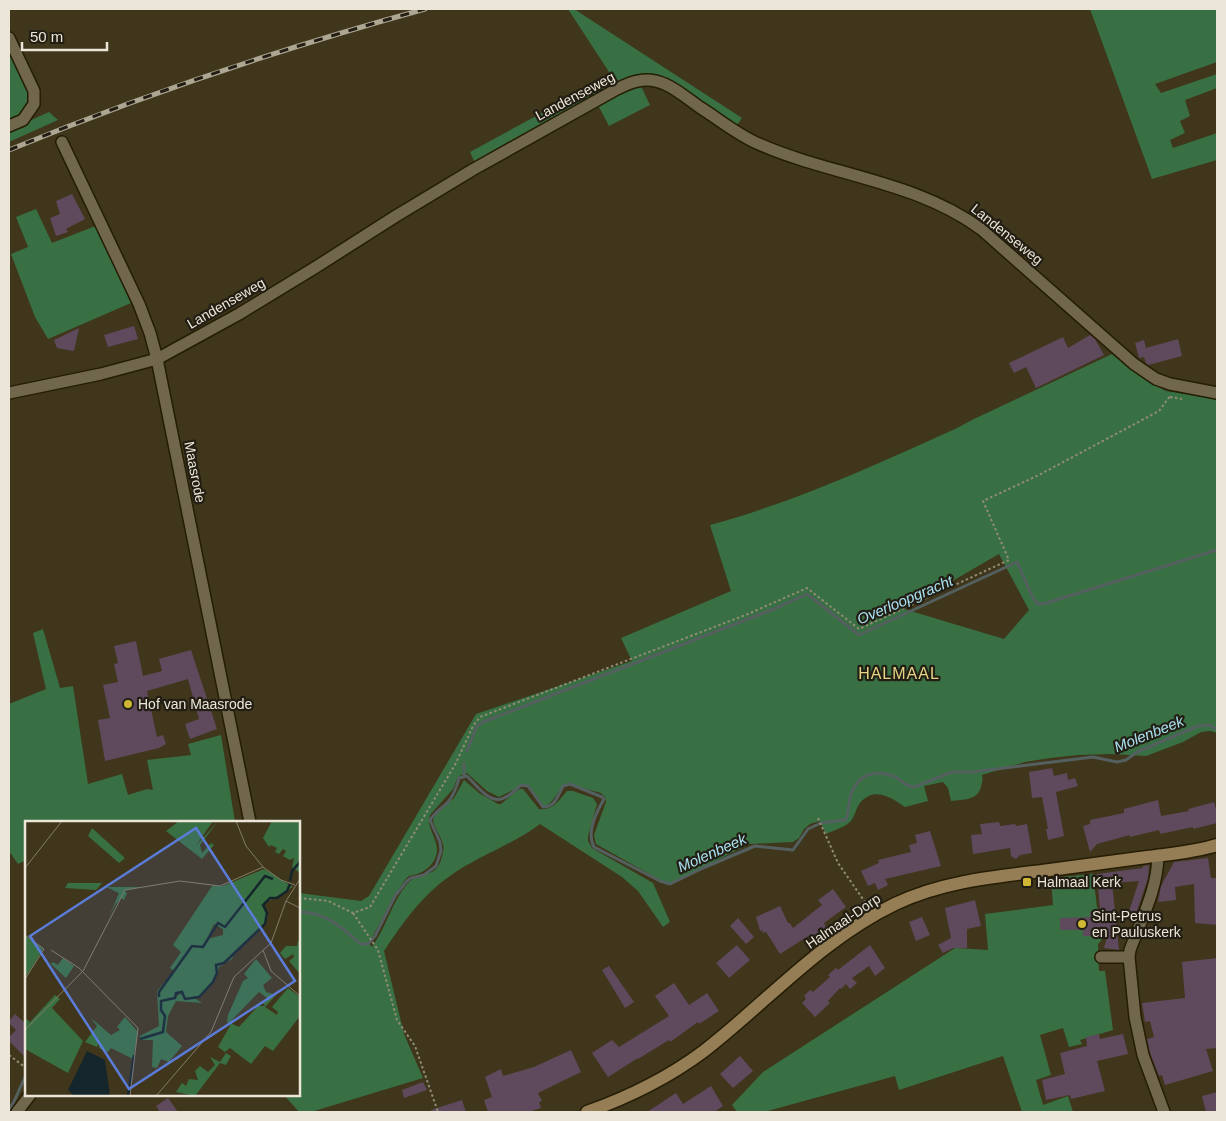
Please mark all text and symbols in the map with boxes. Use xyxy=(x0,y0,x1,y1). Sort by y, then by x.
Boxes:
scale bar xyxy=(22,20,108,52)
text: 50 m xyxy=(30,28,63,45)
street label: Landenseweg xyxy=(533,68,617,124)
street label: Landenseweg xyxy=(968,200,1046,268)
street label: Landenseweg xyxy=(184,274,268,332)
street label: Maasrode xyxy=(181,440,209,504)
water label: Overloopgracht xyxy=(854,571,956,627)
district label: HALMAAL xyxy=(858,665,940,682)
place label: Hof van Maasrode xyxy=(138,696,253,712)
marker: Hof van Maasrode xyxy=(122,698,134,710)
water label: Molenbeek xyxy=(1112,711,1187,755)
inset map xyxy=(25,821,300,1096)
water label: Molenbeek xyxy=(675,829,750,875)
place label: Halmaal Kerk xyxy=(1037,874,1122,890)
marker: Halmaal Kerk xyxy=(1021,876,1033,888)
street label: Halmaal-Dorp xyxy=(803,890,883,952)
place label: Sint-Petrus en Pauluskerk xyxy=(1092,908,1182,940)
marker: Sint-Petrus en Pauluskerk xyxy=(1076,918,1088,930)

